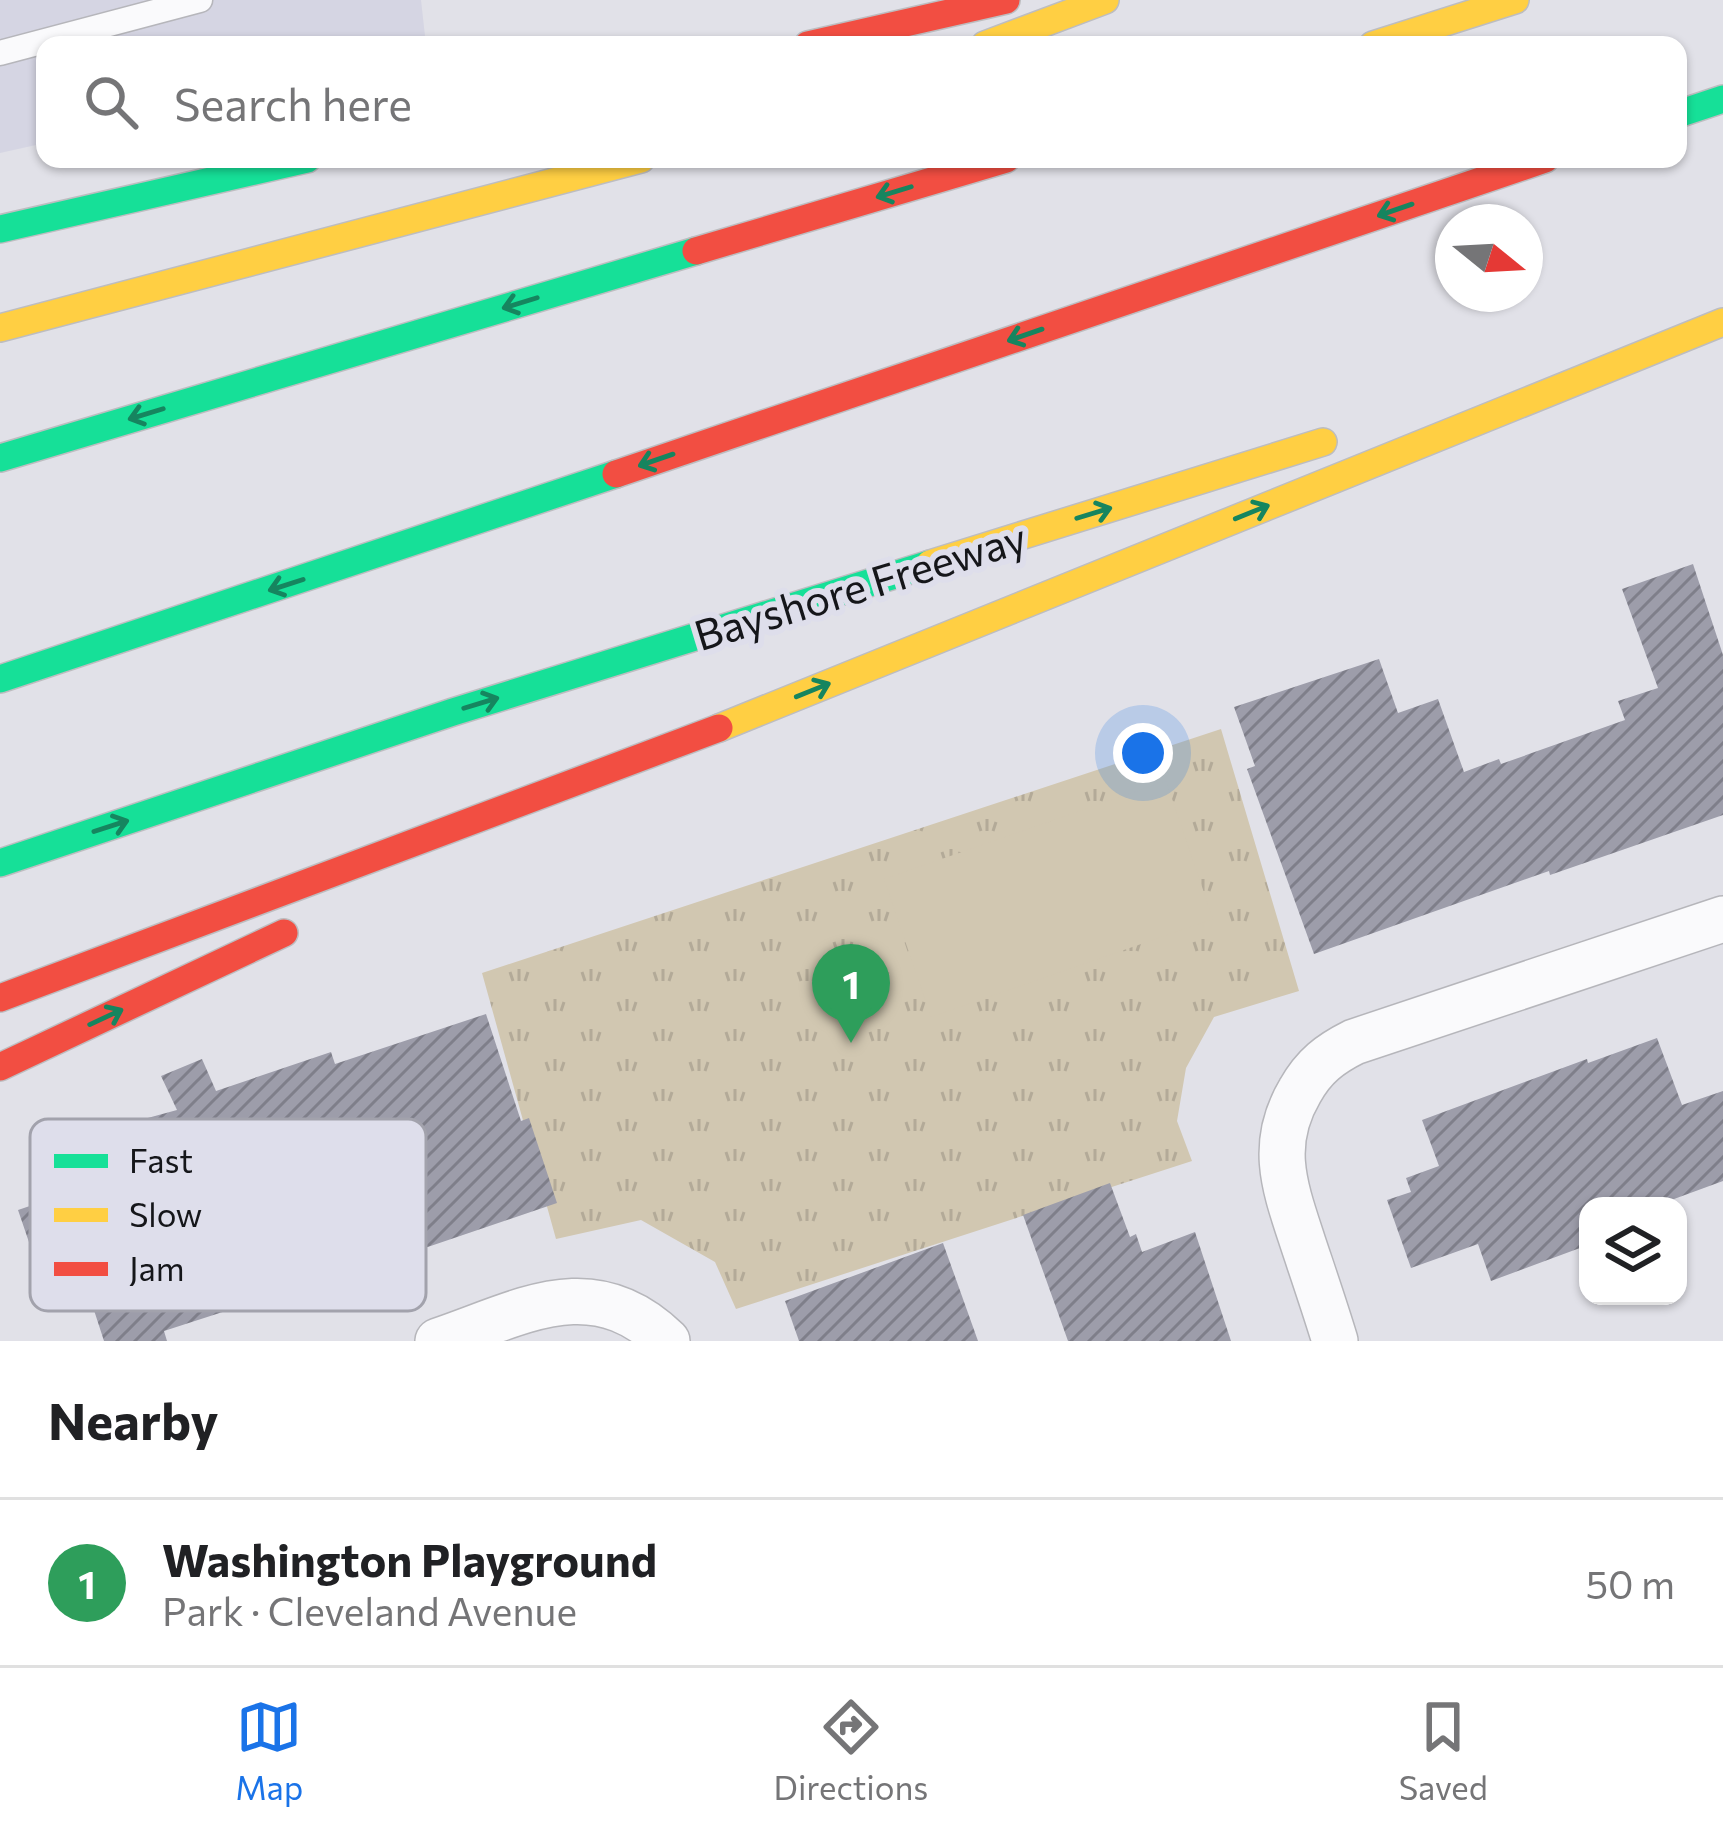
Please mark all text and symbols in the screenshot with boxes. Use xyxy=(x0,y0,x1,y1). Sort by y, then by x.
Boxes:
search box xyxy=(36,36,1687,168)
icon: search xyxy=(78,69,144,135)
text: Search here xyxy=(174,75,412,130)
one-way arrow xyxy=(876,182,914,204)
one-way arrow xyxy=(1377,200,1415,222)
north arrow xyxy=(1435,204,1543,312)
one-way arrow xyxy=(502,293,540,315)
one-way arrow xyxy=(1007,326,1044,347)
one-way arrow xyxy=(128,404,166,426)
one-way arrow xyxy=(638,451,675,472)
one-way arrow xyxy=(1074,500,1112,522)
one-way arrow xyxy=(1233,500,1270,521)
street label: Bayshore Freeway xyxy=(688,510,1032,660)
one-way arrow xyxy=(268,575,306,597)
one-way arrow xyxy=(793,678,830,699)
one-way arrow xyxy=(461,691,499,713)
your location xyxy=(1113,723,1173,783)
one-way arrow xyxy=(92,814,129,835)
pin: 1 xyxy=(812,944,890,1043)
one-way arrow xyxy=(87,1005,123,1027)
legend xyxy=(30,1119,426,1311)
text: Fast xyxy=(129,1139,193,1180)
text: Slow xyxy=(129,1193,202,1234)
map controls xyxy=(1579,1197,1687,1305)
button: layers xyxy=(1579,1197,1687,1305)
text: Jam xyxy=(129,1247,185,1288)
text: Nearby xyxy=(48,1388,218,1451)
text: Washington Playground xyxy=(162,1531,657,1586)
text: 1 xyxy=(78,1559,96,1607)
text: 50 m xyxy=(1586,1559,1675,1607)
text: Park · Cleveland Avenue xyxy=(162,1586,577,1634)
tab: Map xyxy=(235,1694,303,1807)
tab: Directions xyxy=(774,1694,928,1807)
tab: Saved xyxy=(1399,1694,1488,1807)

